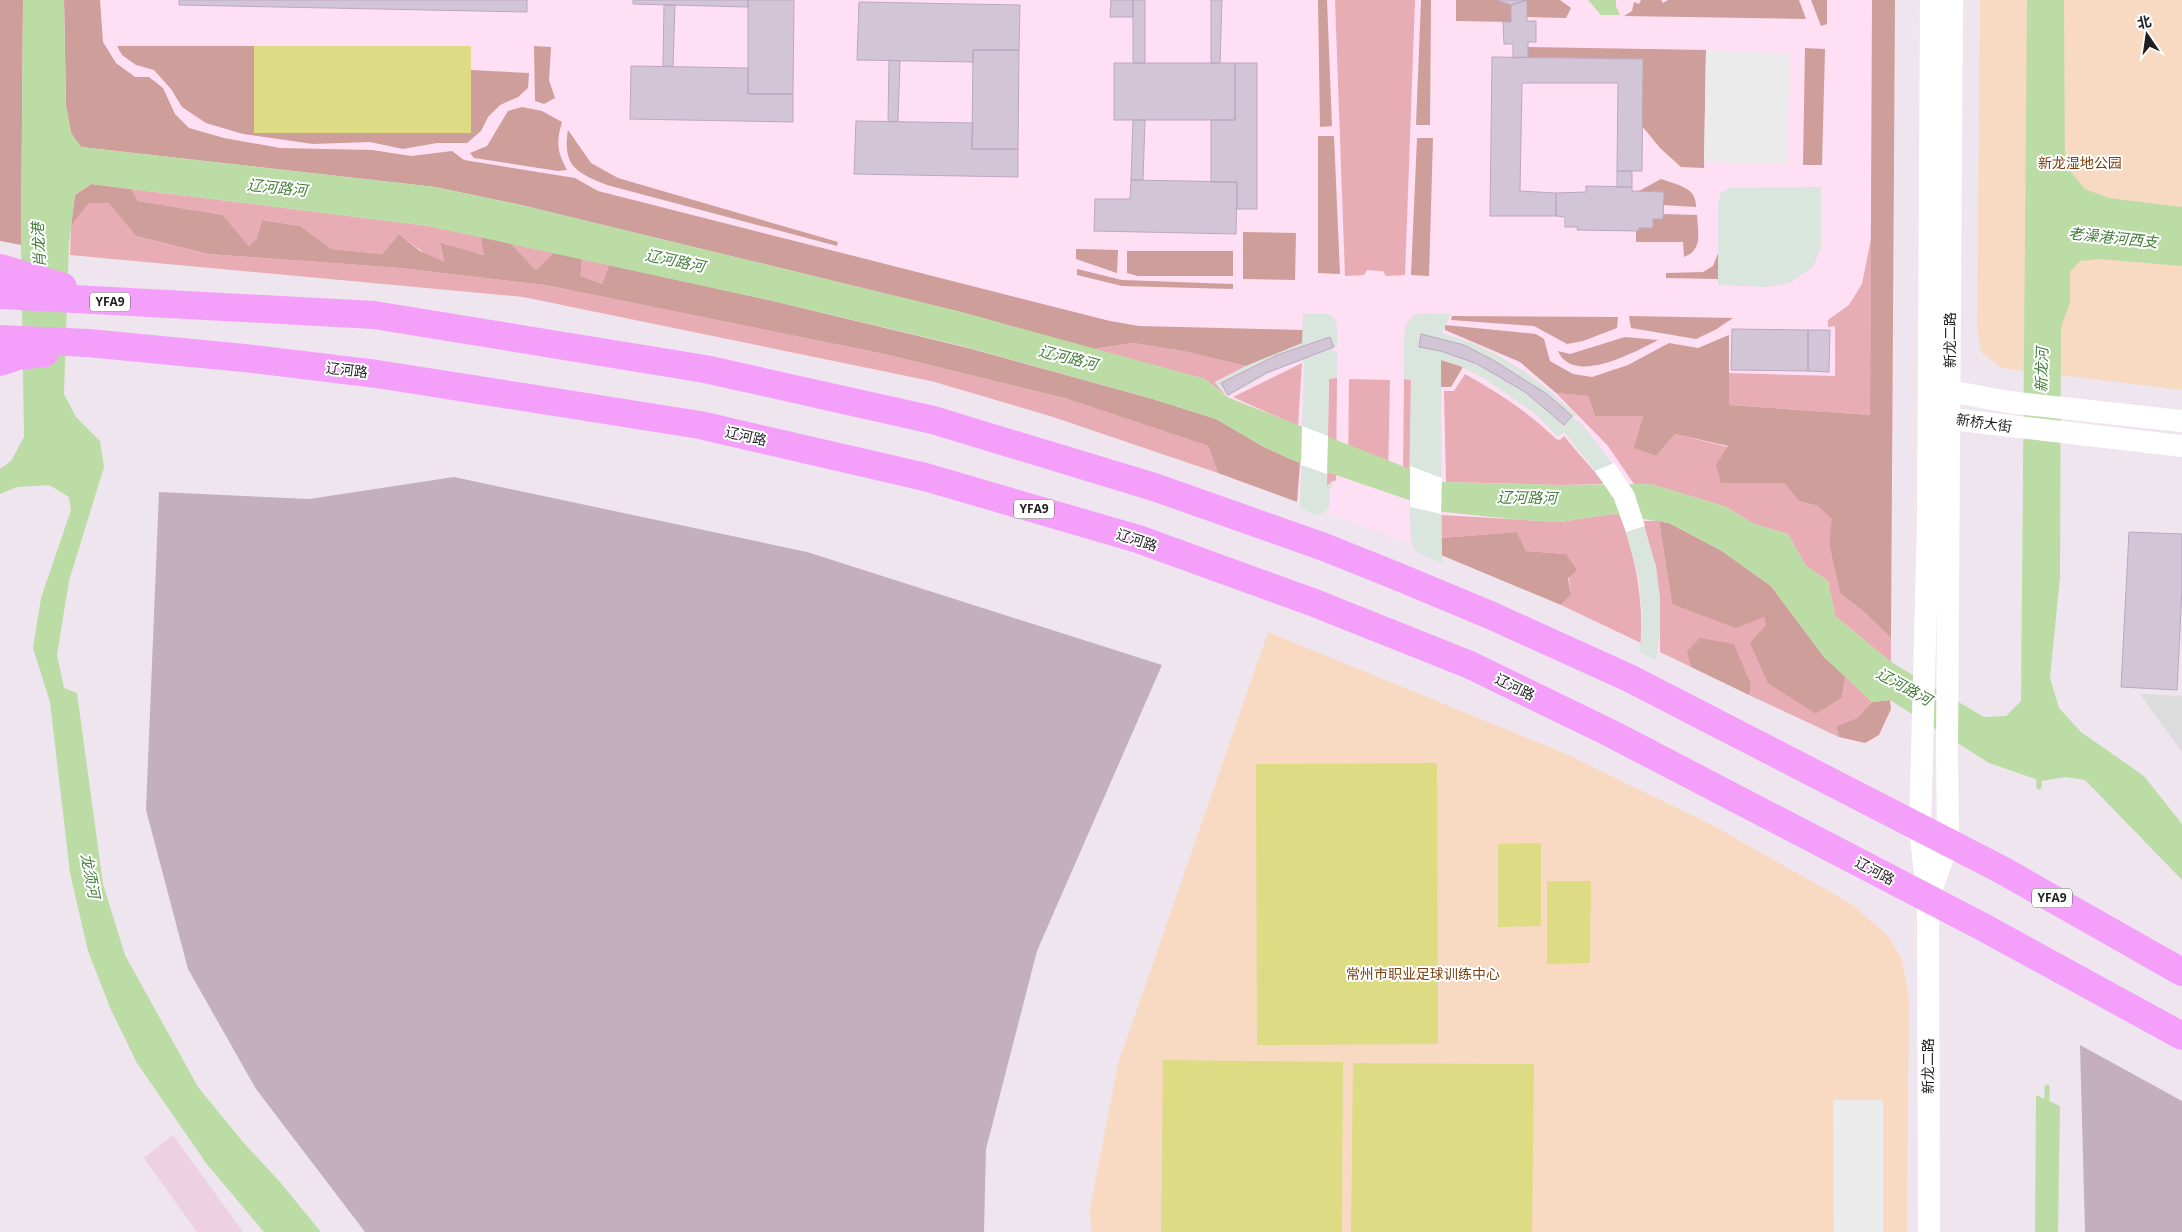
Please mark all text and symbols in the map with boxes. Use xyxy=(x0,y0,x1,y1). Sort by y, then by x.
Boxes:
north arrow xyxy=(2122,10,2172,60)
text: 北 xyxy=(2135,11,2153,33)
park label: 新龙湿地公园 xyxy=(2038,153,2122,172)
water label: 辽河路河 xyxy=(246,174,311,200)
water label: 肖龙港 xyxy=(27,220,49,268)
water label: 老澡港河西支 xyxy=(2067,222,2161,252)
water label: 辽河路河 xyxy=(644,244,710,277)
road number: YFA9 xyxy=(90,292,130,312)
street label: 新龙二路 xyxy=(1940,312,1959,368)
water label: 辽河路河 xyxy=(1037,340,1103,375)
water label: 新龙河 xyxy=(2031,344,2051,393)
street label: 辽河路 xyxy=(325,358,369,381)
street label: 新桥大街 xyxy=(1955,409,2013,436)
street label: 辽河路 xyxy=(724,422,769,449)
water label: 辽河路河 xyxy=(1497,486,1560,508)
road number: YFA9 xyxy=(1014,499,1054,518)
street label: 辽河路 xyxy=(1114,524,1160,555)
water label: 辽河路河 xyxy=(1873,663,1938,711)
street label: 辽河路 xyxy=(1492,669,1538,704)
water label: 龙须河 xyxy=(77,852,106,903)
street label: 辽河路 xyxy=(1852,852,1898,889)
road number: YFA9 xyxy=(2032,888,2072,908)
park label: 常州市职业足球训练中心 xyxy=(1346,964,1500,983)
street label: 新龙二路 xyxy=(1918,1038,1937,1094)

